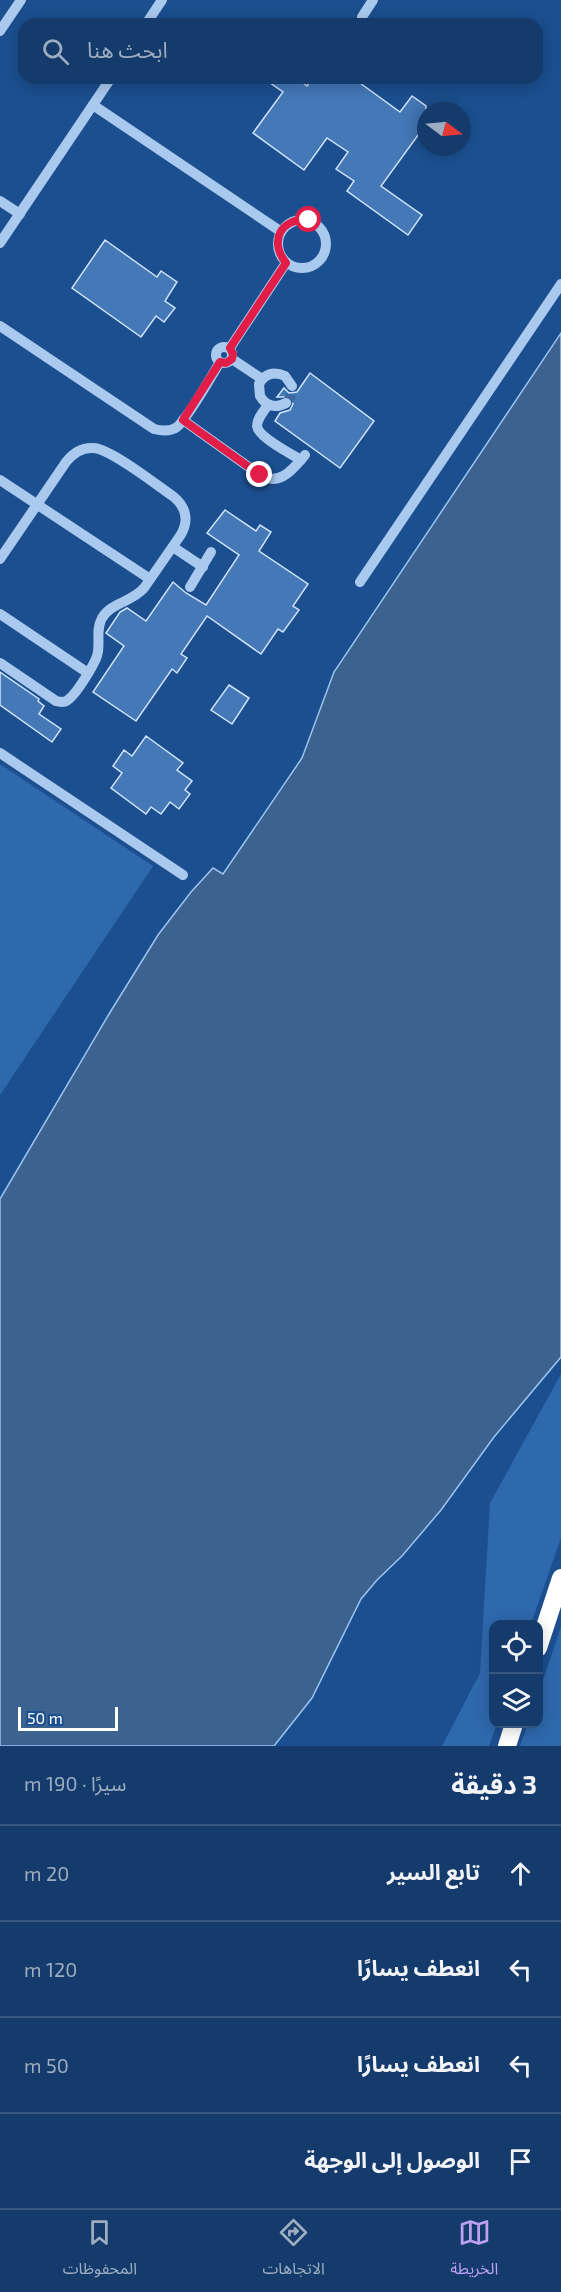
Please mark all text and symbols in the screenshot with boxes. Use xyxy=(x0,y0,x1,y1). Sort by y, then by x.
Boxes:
search box xyxy=(18,18,543,84)
icon: search xyxy=(39,35,72,68)
text: ابحث هنا xyxy=(87,36,168,62)
north arrow xyxy=(417,102,471,156)
route start xyxy=(295,206,321,232)
route end xyxy=(246,461,272,487)
map controls xyxy=(489,1620,543,1728)
button: locate xyxy=(489,1620,543,1674)
button: layers xyxy=(489,1674,543,1728)
scale bar xyxy=(18,1704,118,1732)
text: 50 m xyxy=(27,1708,63,1727)
text: 3 دقيقة xyxy=(451,1768,537,1799)
text: سيرًا · 190 m xyxy=(24,1771,126,1795)
icon: ahead xyxy=(504,1857,537,1890)
text: تابع السير xyxy=(387,1858,480,1884)
text: 20 m xyxy=(24,1861,69,1885)
icon: left xyxy=(504,1953,537,1986)
text: انعطف يسارًا xyxy=(357,1954,480,1980)
text: 120 m xyxy=(24,1957,77,1981)
icon: left xyxy=(504,2049,537,2082)
text: انعطف يسارًا xyxy=(357,2050,480,2076)
text: 50 m xyxy=(24,2053,69,2077)
icon: arrive xyxy=(504,2145,537,2178)
text: الوصول إلى الوجهة xyxy=(304,2146,480,2172)
tab: المحفوظات xyxy=(63,2216,137,2286)
tab: الاتجاهات xyxy=(262,2216,325,2286)
tab: الخريطة xyxy=(450,2216,498,2286)

